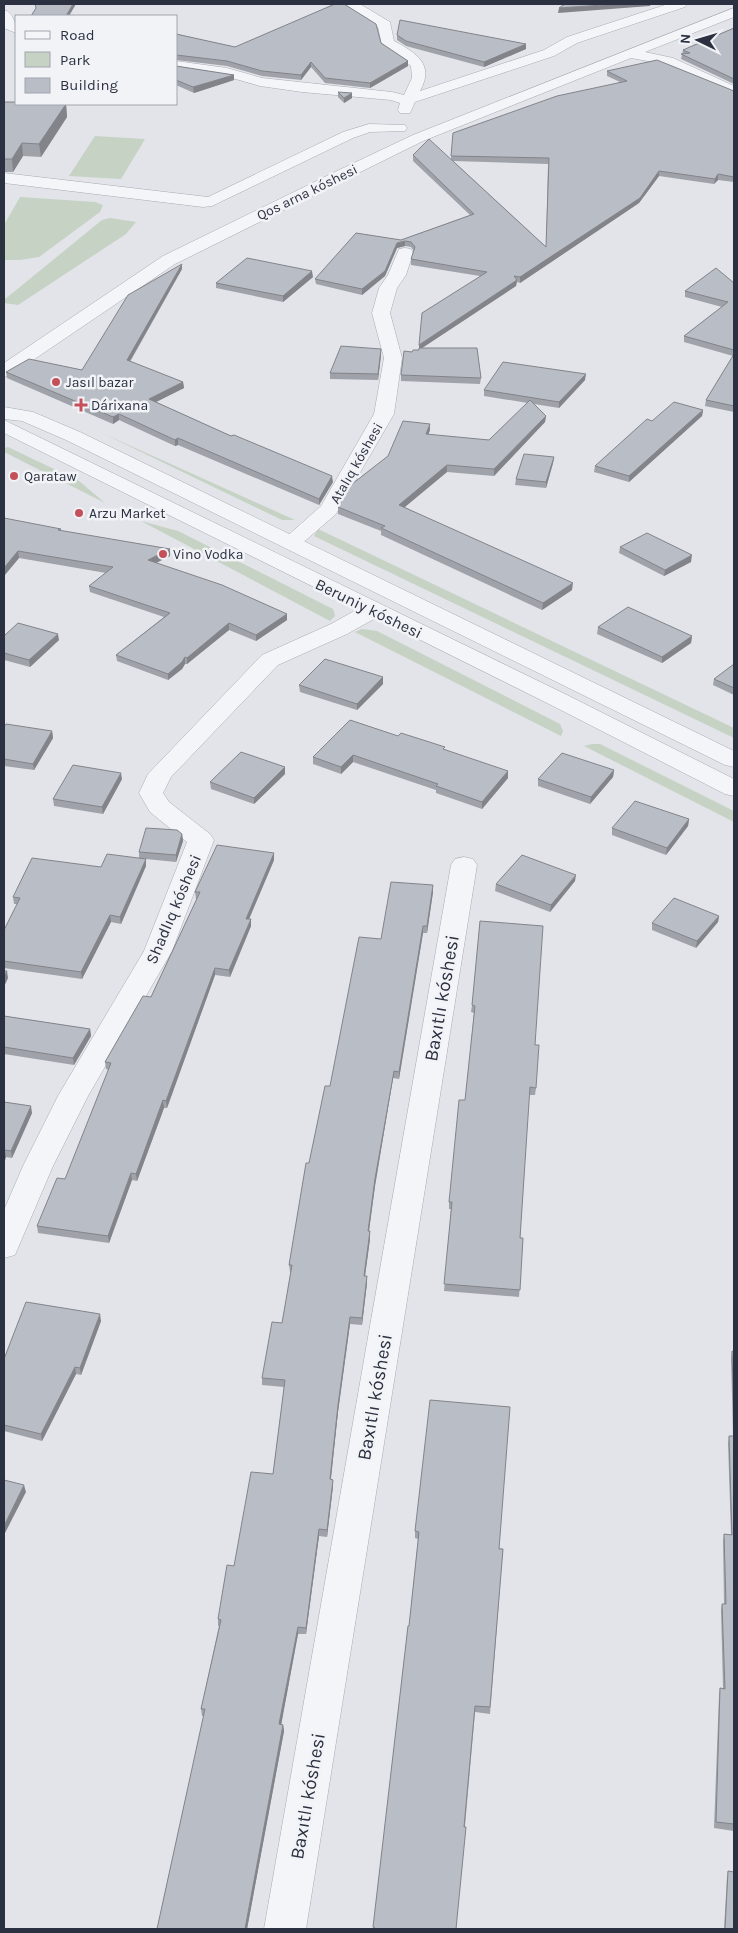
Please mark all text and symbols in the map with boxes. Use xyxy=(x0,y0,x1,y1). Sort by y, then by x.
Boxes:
legend xyxy=(15,15,178,105)
north arrow xyxy=(673,15,723,65)
text: Road xyxy=(60,26,95,44)
text: N xyxy=(677,33,694,45)
text: Park xyxy=(60,51,90,69)
text: Building xyxy=(60,76,118,94)
street label: Qos arna kóshesi xyxy=(254,161,360,224)
place label: Jasıl bazar xyxy=(66,374,134,391)
marker: Jasıl bazar xyxy=(50,376,62,388)
place label: Dárixana xyxy=(91,397,148,414)
marker: Dárixana xyxy=(75,399,87,411)
street label: Atalıq kóshesi xyxy=(326,420,386,507)
place label: Qarataw xyxy=(24,468,77,485)
marker: Qarataw xyxy=(8,470,20,482)
place label: Arzu Market xyxy=(89,505,166,522)
marker: Arzu Market xyxy=(73,507,85,519)
place label: Vino Vodka xyxy=(173,546,243,563)
marker: Vino Vodka xyxy=(157,548,169,560)
street label: Beruniy kóshesi xyxy=(312,574,425,643)
street label: Shadlıq kóshesi xyxy=(142,852,205,967)
street label: Baxıtlı kóshesi xyxy=(420,933,464,1063)
street label: Baxıtlı kóshesi xyxy=(353,1332,397,1462)
street label: Baxıtlı kóshesi xyxy=(286,1731,330,1861)

